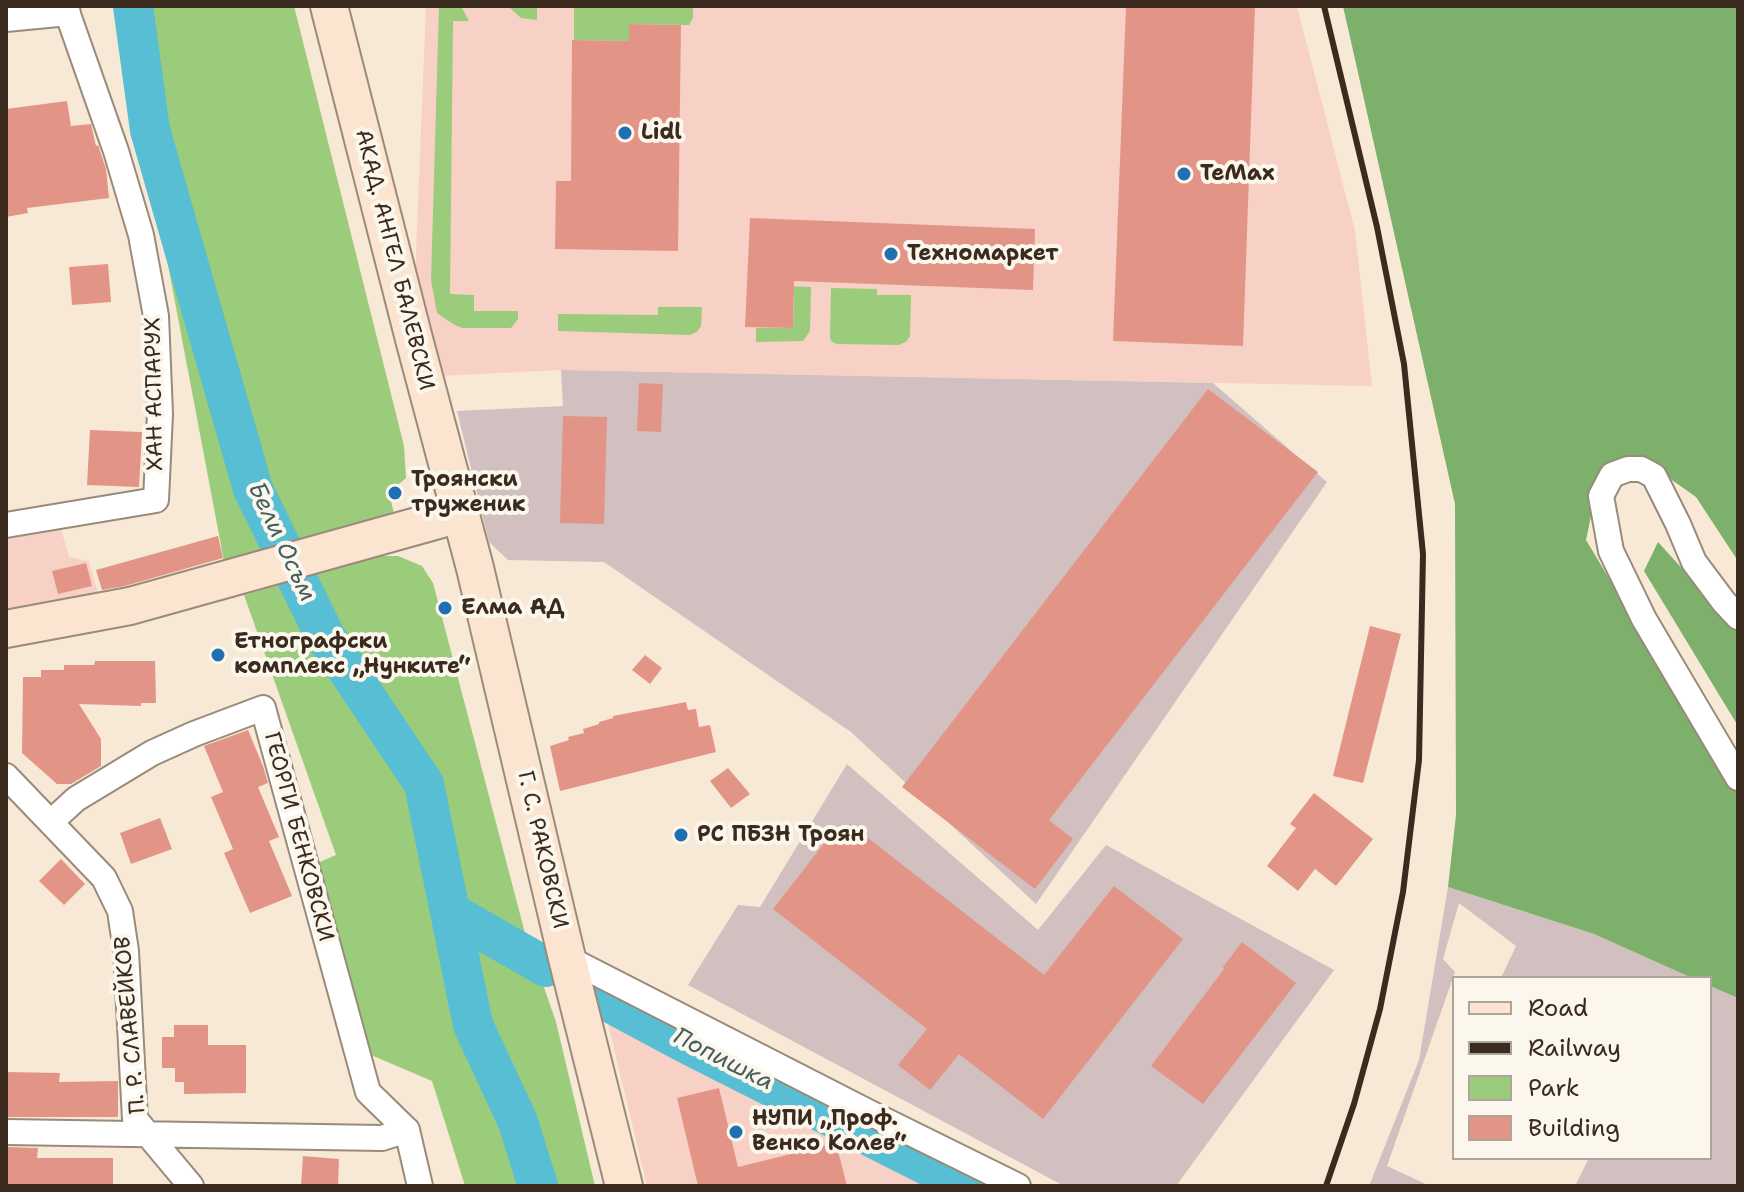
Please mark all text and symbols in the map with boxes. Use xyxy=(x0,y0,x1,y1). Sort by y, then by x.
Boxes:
place label: Lidl xyxy=(641,120,682,146)
marker: Lidl xyxy=(616,124,634,142)
street label: АКАД. АНГЕЛ БАЛЕВСКИ xyxy=(349,127,439,393)
place label: ТеМах xyxy=(1200,161,1275,187)
marker: ТеМах xyxy=(1175,165,1193,183)
place label: Техномаркет xyxy=(907,241,1058,267)
marker: Техномаркет xyxy=(882,245,900,263)
street label: ХАН АСПАРУХ xyxy=(140,317,170,471)
place label: Троянски труженик xyxy=(411,467,526,518)
water label: Бели Осъм xyxy=(241,478,321,606)
marker: Троянски труженик xyxy=(386,484,404,502)
place label: Елма АД xyxy=(461,595,564,621)
marker: Елма АД xyxy=(436,599,454,617)
place label: Етнографски комплекс „Нунките“ xyxy=(234,629,471,680)
marker: Етнографски комплекс „Нунките“ xyxy=(209,646,227,664)
street label: ГЕОРГИ БЕНКОВСКИ xyxy=(257,729,339,945)
street label: Г. С. РАКОВСКИ xyxy=(511,769,573,931)
place label: РС ПБЗН Троян xyxy=(697,822,865,848)
marker: РС ПБЗН Троян xyxy=(672,826,690,844)
street label: П. Р. СЛАВЕЙКОВ xyxy=(110,935,152,1115)
legend xyxy=(1452,976,1712,1160)
text: Road xyxy=(1528,992,1588,1024)
water label: Попишка xyxy=(668,1023,778,1097)
text: Railway xyxy=(1528,1032,1621,1064)
text: Park xyxy=(1528,1072,1580,1104)
place label: НУПИ „Проф. Венко Колев“ xyxy=(752,1106,906,1158)
text: Building xyxy=(1528,1112,1620,1144)
marker: НУПИ „Проф. Венко Колев“ xyxy=(727,1123,745,1141)

